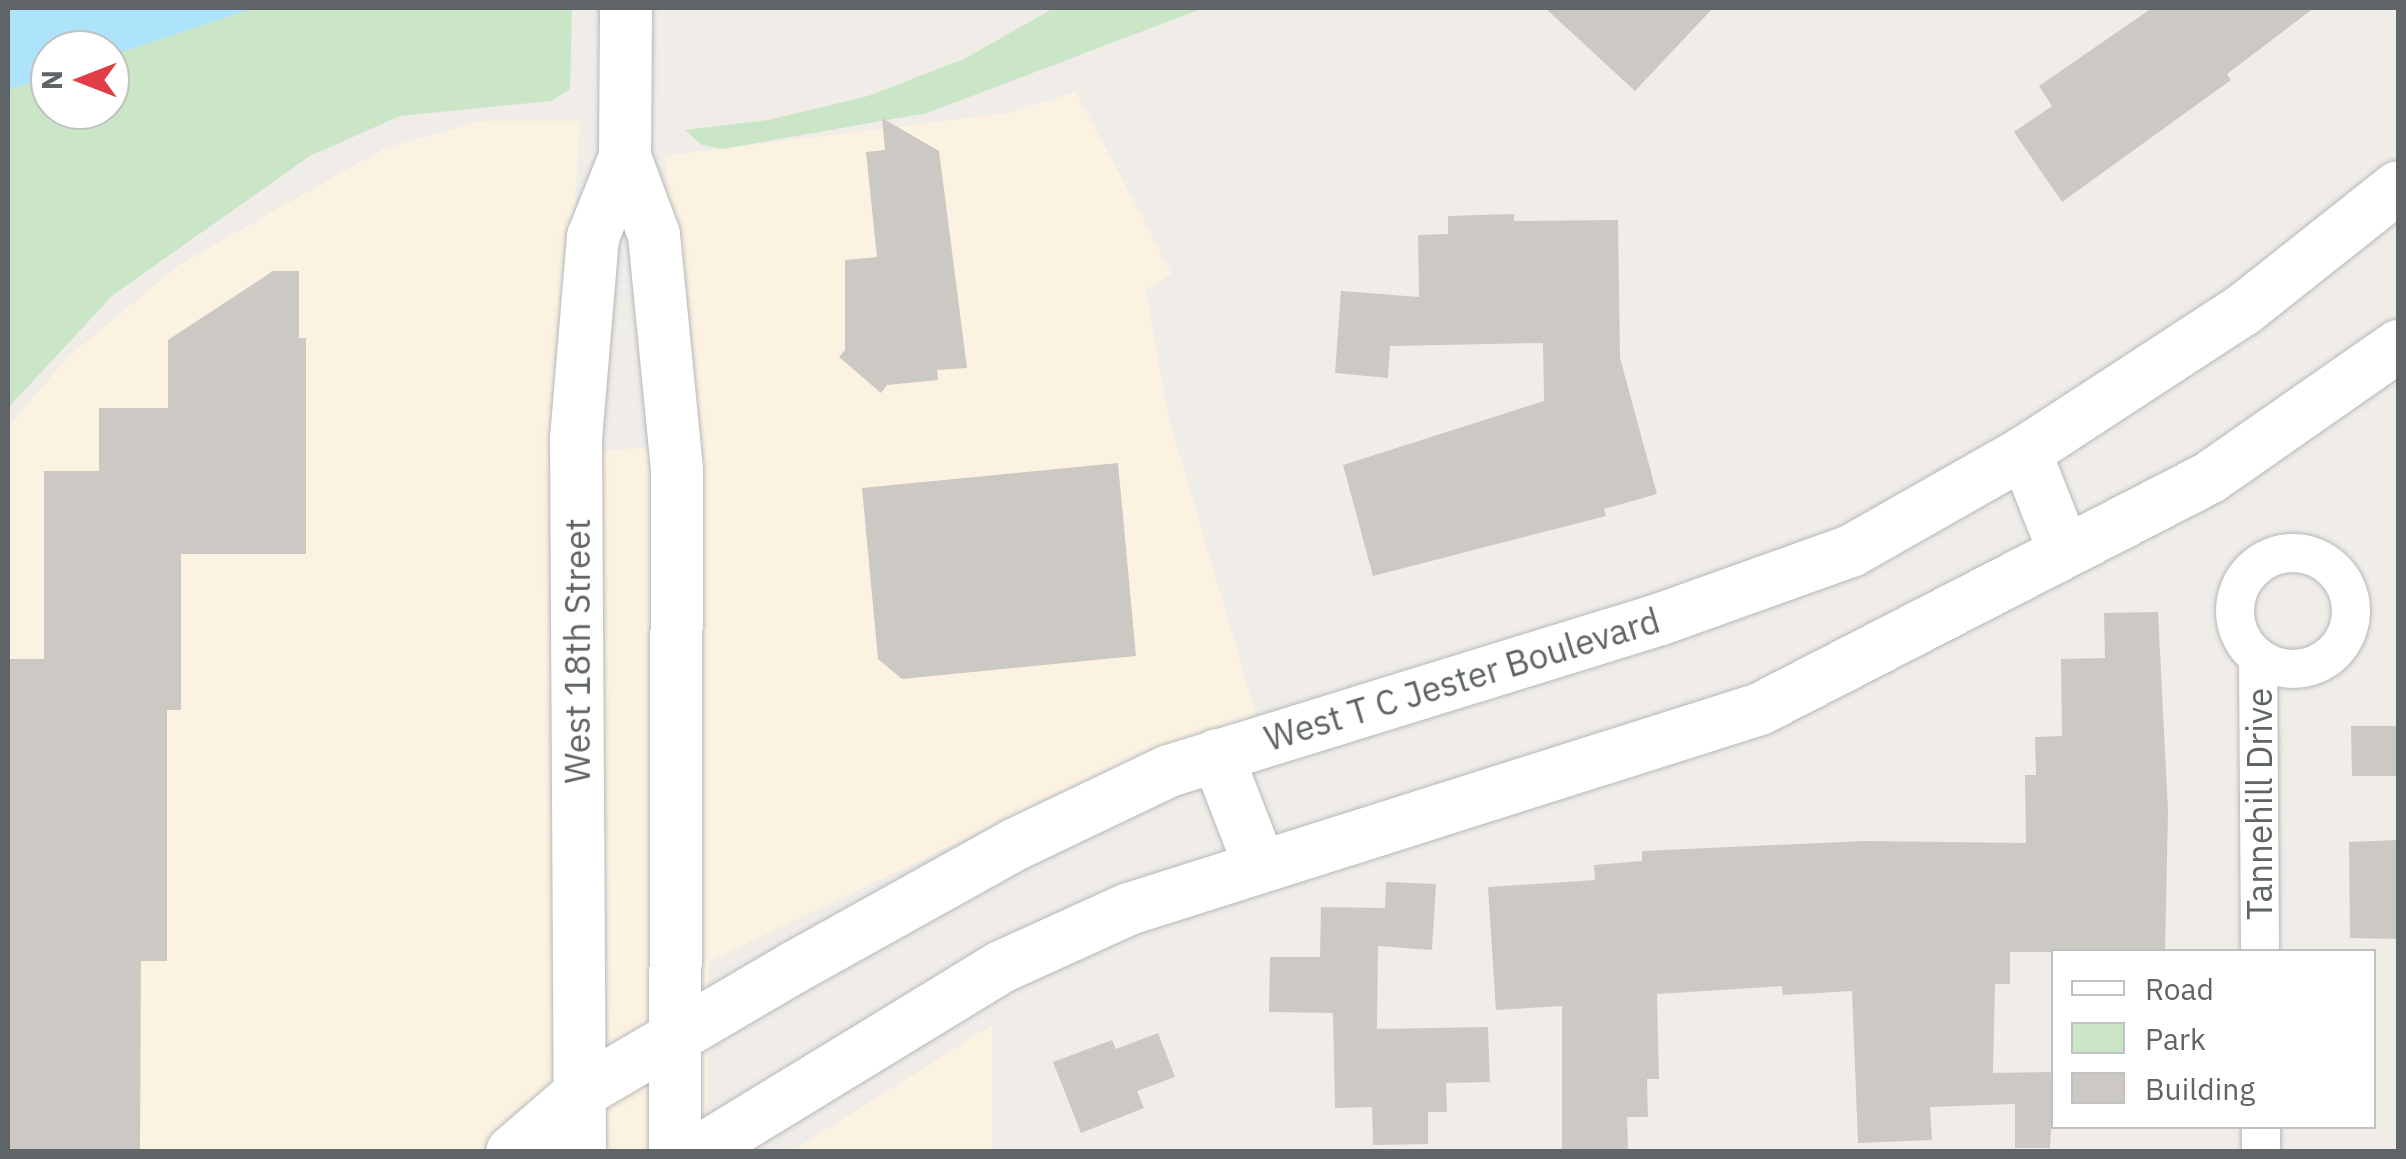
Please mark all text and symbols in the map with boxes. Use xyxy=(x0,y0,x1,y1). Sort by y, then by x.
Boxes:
north arrow xyxy=(30,30,130,130)
text: N xyxy=(33,70,70,90)
street label: West 18th Street xyxy=(556,518,598,784)
street label: West T C Jester Boulevard xyxy=(1259,599,1665,759)
street label: Tannehill Drive xyxy=(2238,688,2280,920)
legend xyxy=(2051,949,2376,1129)
text: Road xyxy=(2145,969,2214,1008)
text: Park xyxy=(2145,1019,2206,1058)
text: Building xyxy=(2145,1069,2255,1108)

